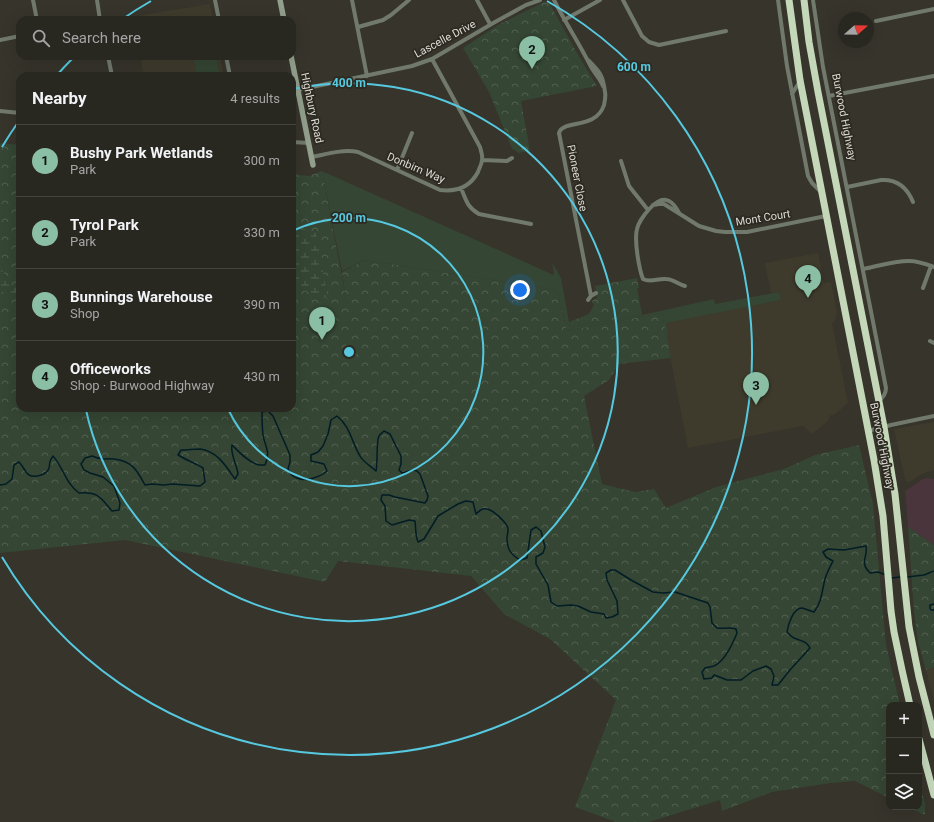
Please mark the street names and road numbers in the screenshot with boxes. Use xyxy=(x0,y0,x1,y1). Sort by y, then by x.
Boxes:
street label: Lascelle Drive xyxy=(412,17,478,61)
street label: Highbury Road xyxy=(298,71,326,145)
street label: Burwood Highway xyxy=(829,72,859,163)
street label: Pioneer Close xyxy=(564,144,590,213)
street label: Donbirn Way xyxy=(385,150,448,186)
street label: Mont Court xyxy=(735,207,792,229)
street label: Burwood Highway xyxy=(867,401,897,492)

